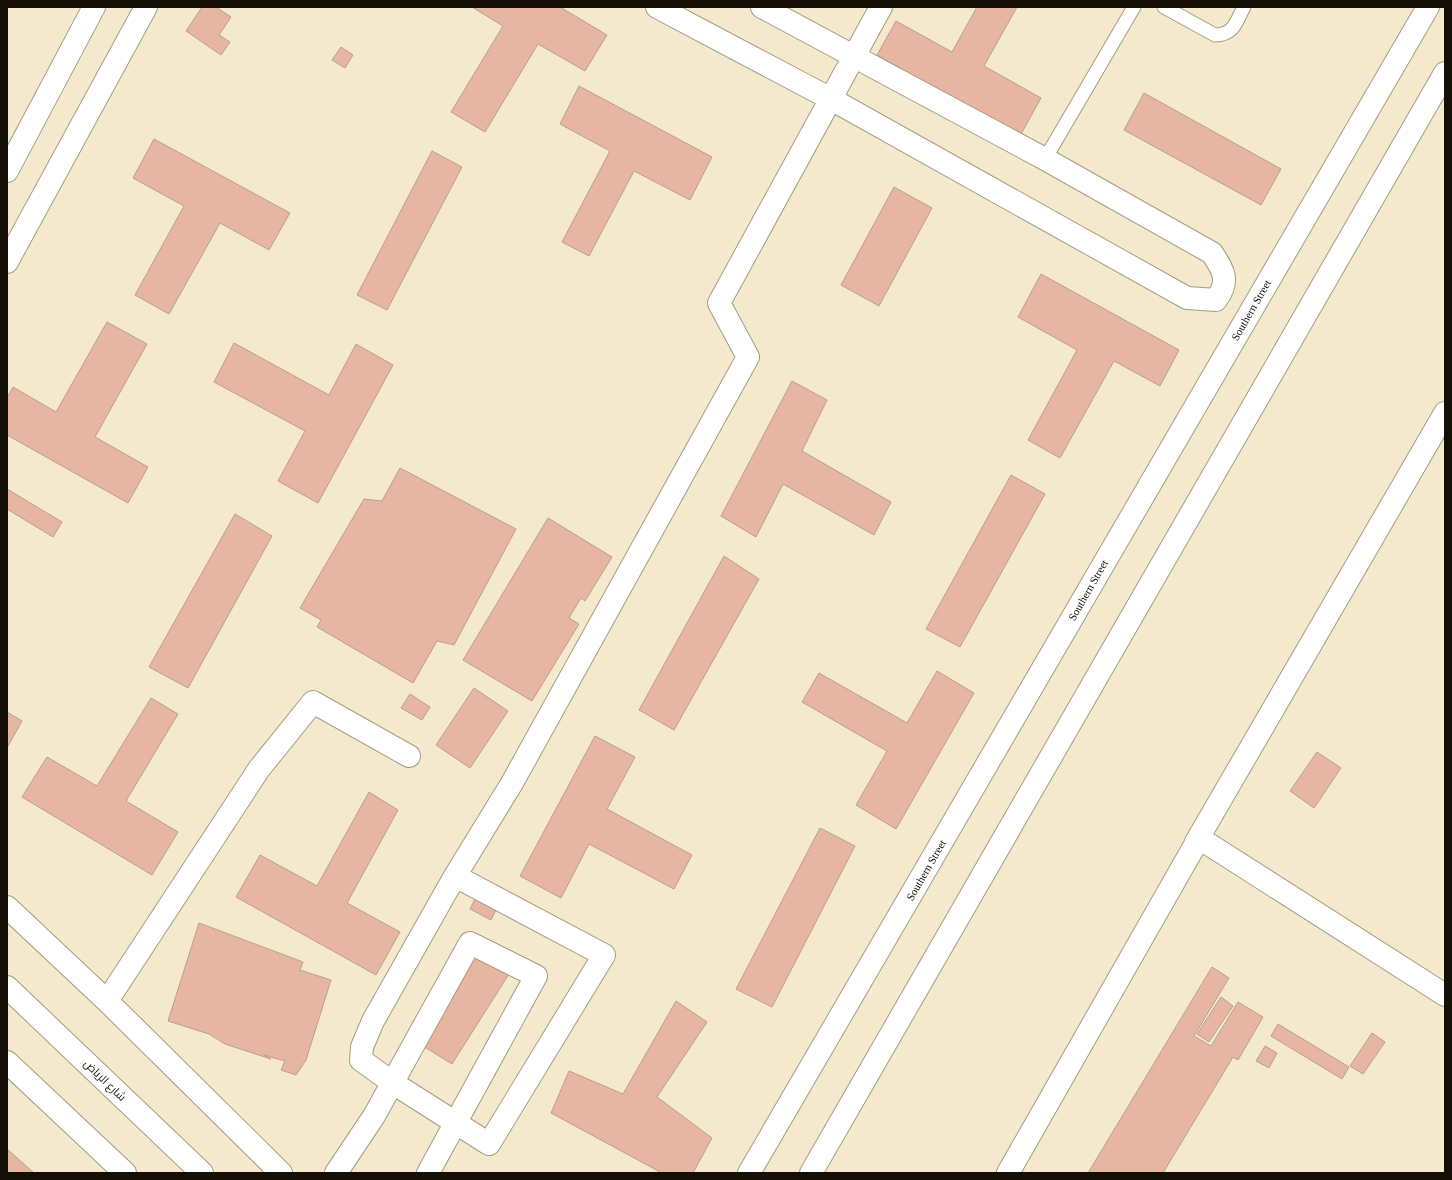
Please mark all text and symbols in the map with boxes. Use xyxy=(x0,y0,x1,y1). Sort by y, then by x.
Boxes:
street label: Southern Street xyxy=(1229,277,1273,343)
street label: Southern Street xyxy=(1066,557,1110,623)
street label: Southern Street xyxy=(904,837,948,903)
street label: شارع الرياض xyxy=(80,1057,128,1104)

